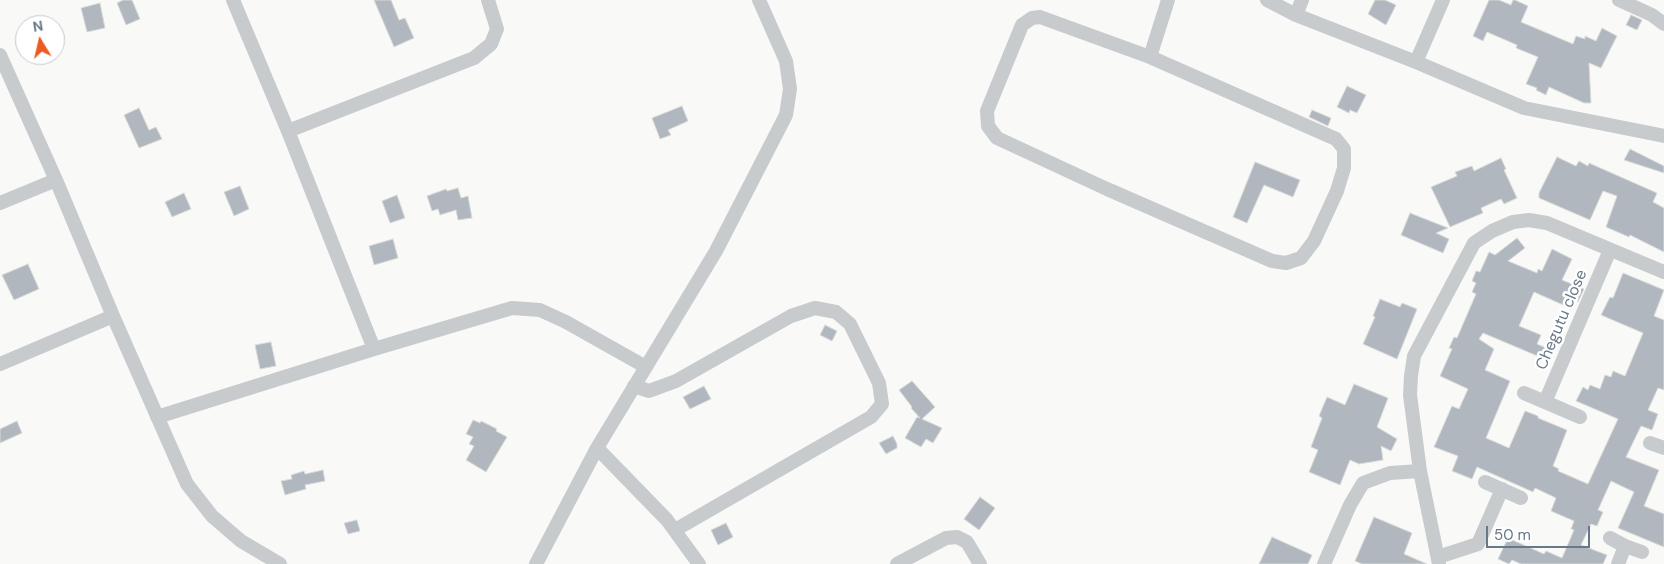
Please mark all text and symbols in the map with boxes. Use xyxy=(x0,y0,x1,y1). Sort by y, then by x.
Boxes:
north arrow xyxy=(15,15,65,65)
text: N xyxy=(31,16,44,36)
street label: Chegutu close xyxy=(1532,267,1592,373)
scale bar xyxy=(1489,516,1593,548)
text: 50 m xyxy=(1494,525,1531,545)

